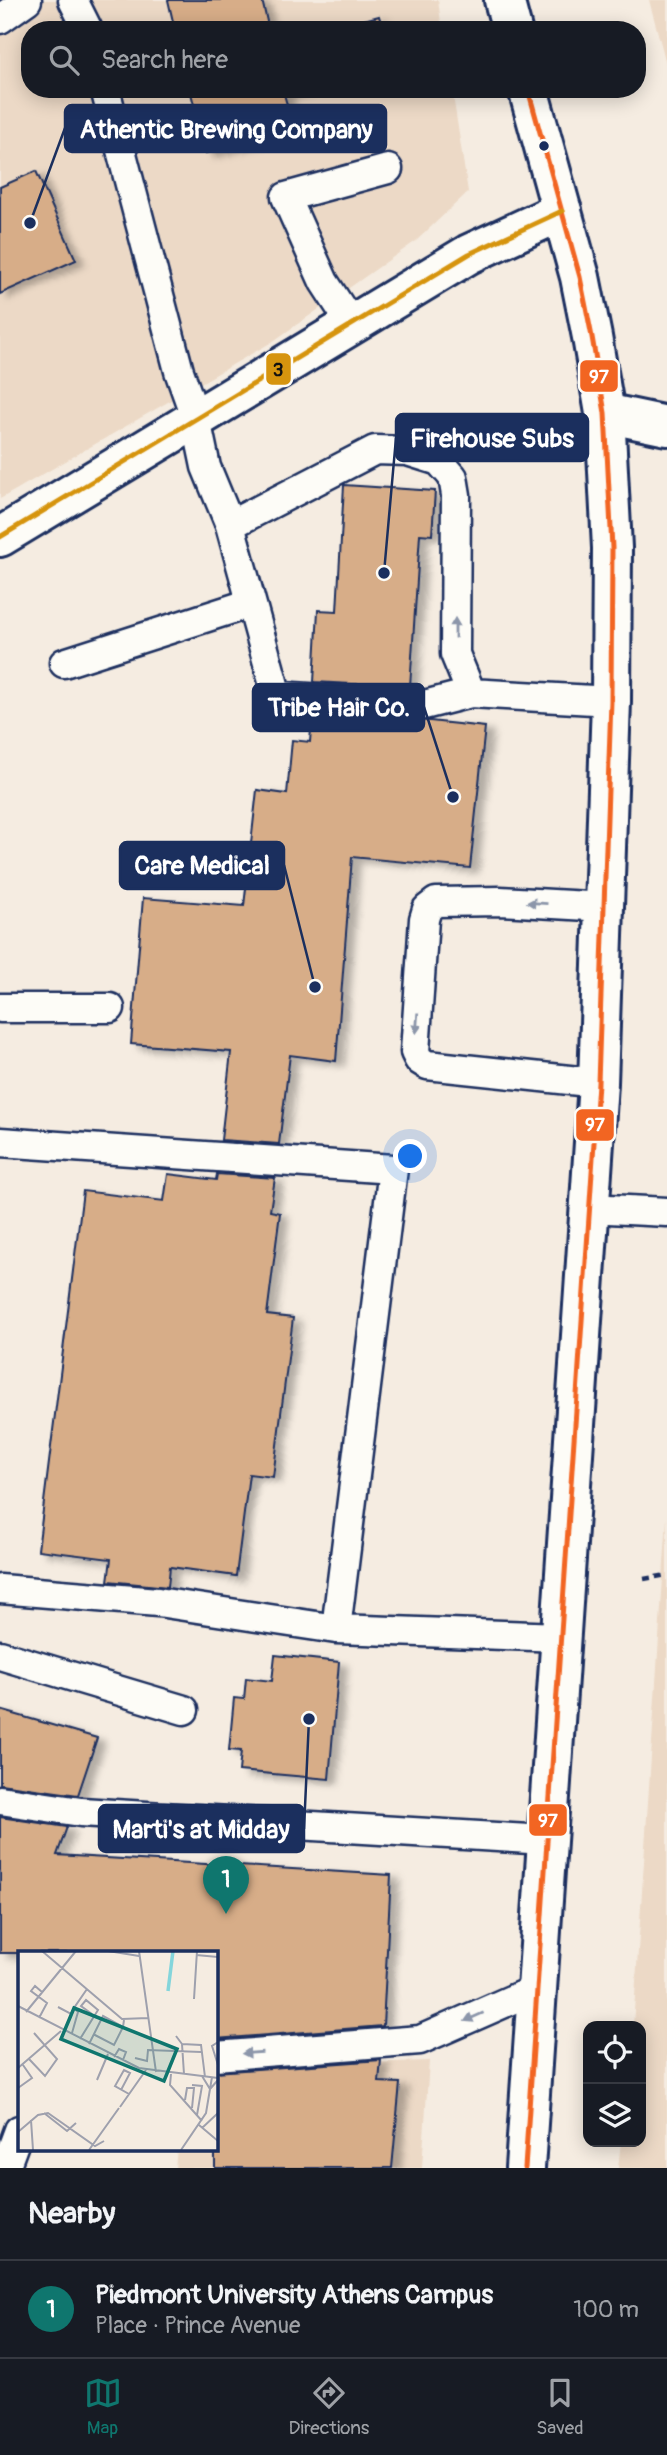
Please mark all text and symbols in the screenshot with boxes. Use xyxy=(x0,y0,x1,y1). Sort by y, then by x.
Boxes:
search box xyxy=(21,21,646,98)
icon: search xyxy=(45,41,83,79)
text: Search here xyxy=(101,44,228,76)
callout: Athentic Brewing Company xyxy=(65,105,386,152)
text: Athentic Brewing Company xyxy=(79,114,373,146)
unlabelled marker xyxy=(537,139,551,153)
line badge: 3 xyxy=(265,352,292,386)
text: 3 xyxy=(273,358,283,382)
line badge: 97 xyxy=(579,359,619,393)
text: 97 xyxy=(589,365,610,389)
callout: Firehouse Subs xyxy=(396,414,588,461)
text: Firehouse Subs xyxy=(410,423,574,455)
one-way arrow xyxy=(449,616,461,638)
callout: Tribe Hair Co. xyxy=(253,684,424,731)
text: Tribe Hair Co. xyxy=(267,692,410,724)
callout: Care Medical xyxy=(120,842,284,889)
text: Care Medical xyxy=(134,850,270,882)
one-way arrow xyxy=(526,898,548,909)
one-way arrow xyxy=(411,1012,422,1034)
line badge: 97 xyxy=(575,1108,615,1142)
text: 97 xyxy=(585,1113,606,1137)
your location xyxy=(393,1139,427,1173)
line badge: 97 xyxy=(528,1803,568,1837)
callout: Marti's at Midday xyxy=(99,1805,304,1852)
text: 97 xyxy=(538,1809,559,1833)
text: Marti's at Midday xyxy=(112,1814,290,1846)
pin: 1 xyxy=(203,1856,249,1914)
inset map xyxy=(18,1951,217,2150)
one-way arrow xyxy=(464,2011,484,2023)
map controls xyxy=(583,2021,646,2147)
button: locate xyxy=(583,2021,646,2084)
one-way arrow xyxy=(240,2048,262,2059)
button: layers xyxy=(583,2084,646,2147)
text: Nearby xyxy=(28,2195,115,2232)
text: Piedmont University Athens Campus xyxy=(95,2279,493,2311)
text: 1 xyxy=(47,2295,56,2324)
text: 100 m xyxy=(573,2295,639,2324)
text: Place · Prince Avenue xyxy=(95,2311,300,2340)
tab: Map xyxy=(84,2374,122,2440)
tab: Directions xyxy=(289,2374,369,2440)
tab: Saved xyxy=(536,2374,583,2440)

